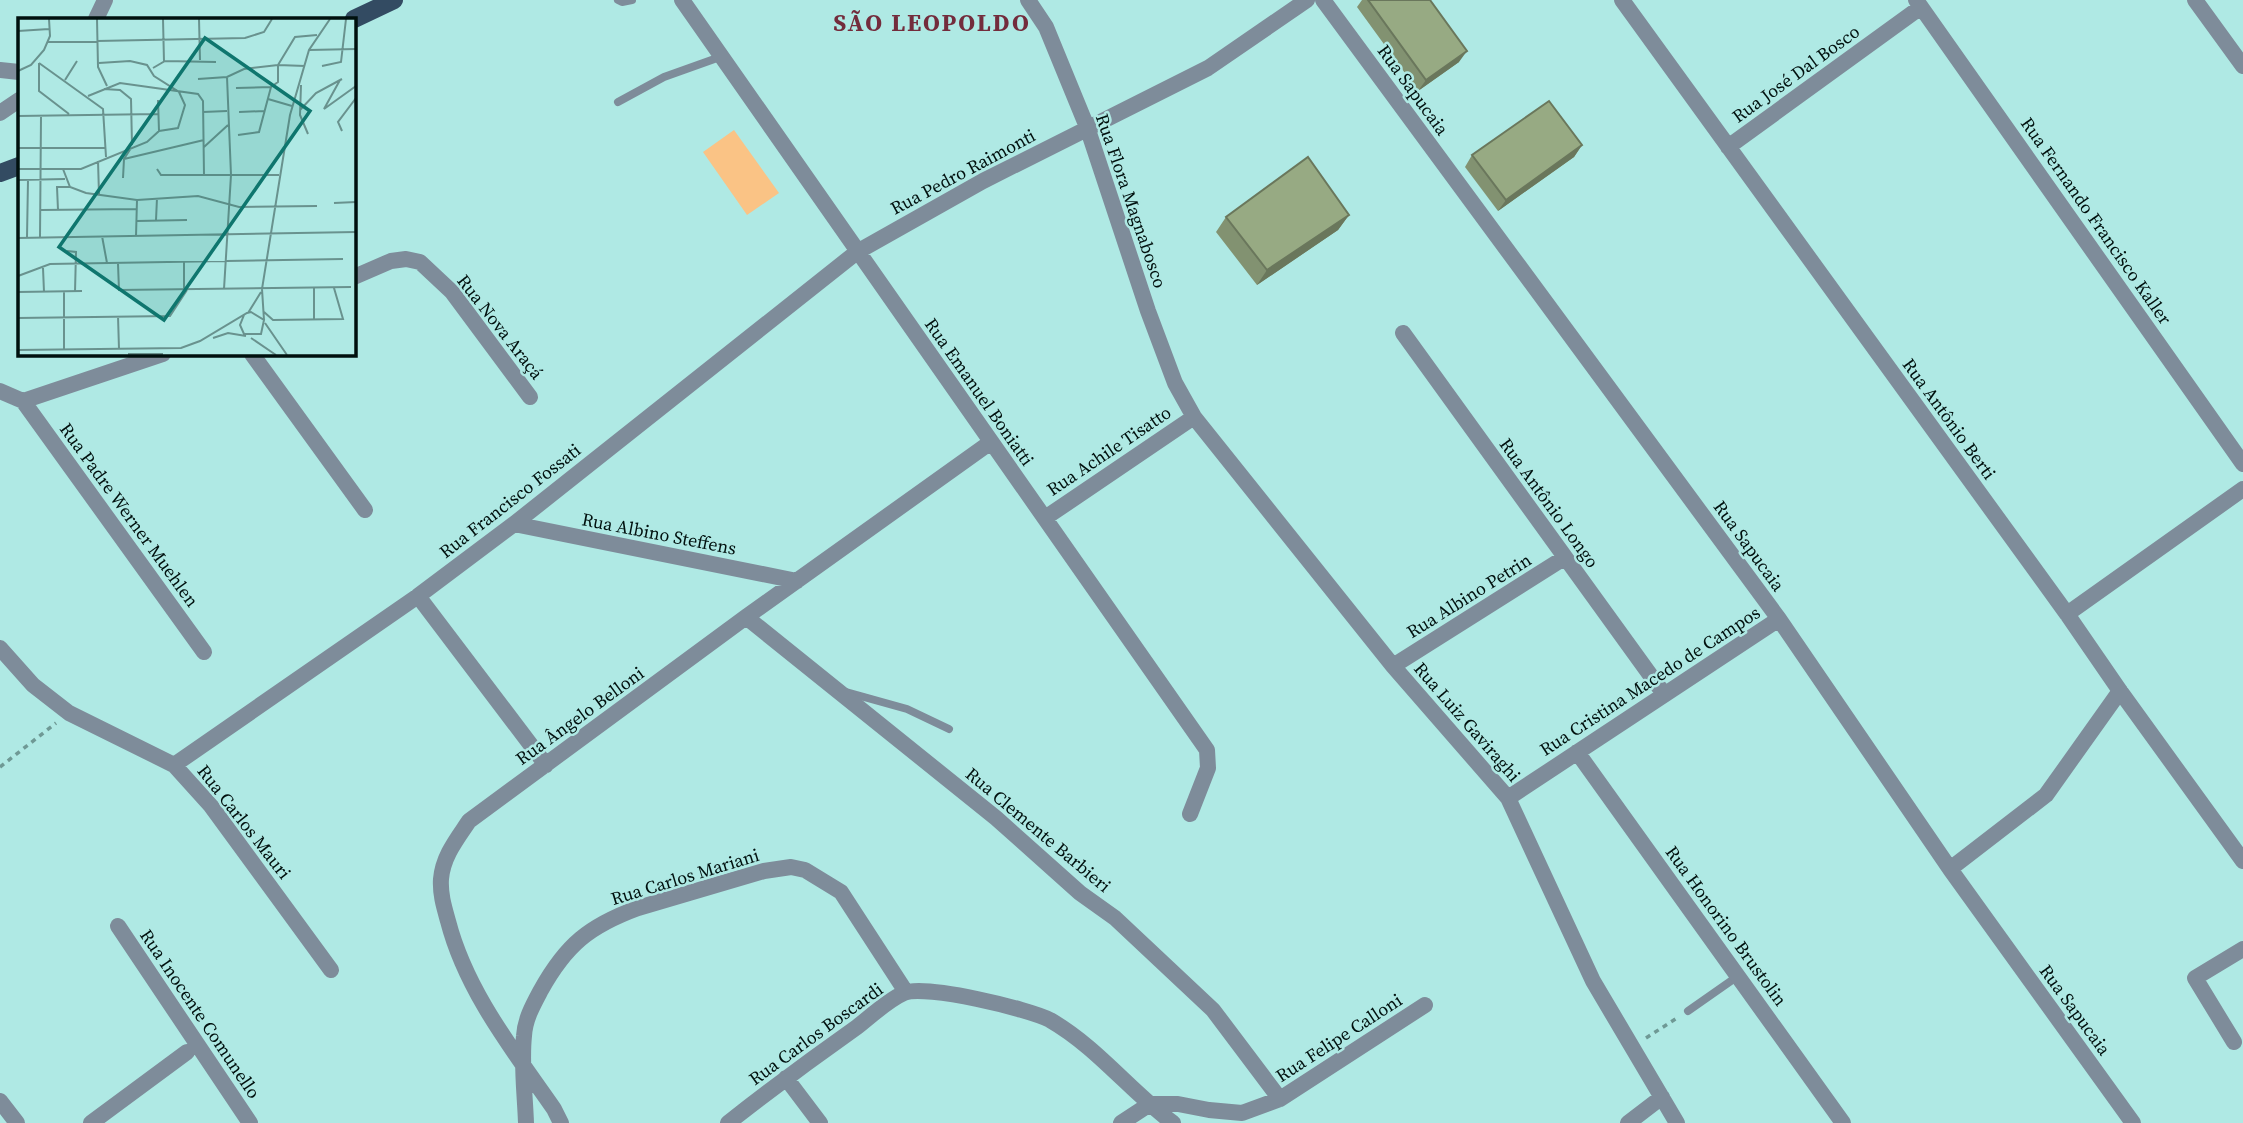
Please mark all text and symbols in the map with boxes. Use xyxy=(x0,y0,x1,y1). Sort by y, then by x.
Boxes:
district label: SÃO LEOPOLDO xyxy=(833,6,1031,39)
inset map xyxy=(18,18,355,355)
street label: Rua José Dal Bosco xyxy=(1727,19,1865,128)
street label: Rua Sapucaia xyxy=(1372,39,1455,141)
street label: Rua Flora Magnabosco xyxy=(1090,110,1173,291)
street label: Rua Fernando Francisco Kaller xyxy=(2015,112,2178,330)
street label: Rua Pedro Raimonti xyxy=(886,123,1040,220)
street label: Rua Nova Araçá xyxy=(451,269,550,385)
street label: Rua Emanuel Boniatti xyxy=(919,313,1040,471)
street label: Rua Antônio Berti xyxy=(1897,353,2002,484)
street label: Rua Achile Tisatto xyxy=(1042,400,1176,502)
street label: Rua Padre Werner Muehlen xyxy=(54,418,205,612)
street label: Rua Antônio Longo xyxy=(1494,433,1605,573)
street label: Rua Francisco Fossati xyxy=(434,437,586,564)
street label: Rua Sapucaia xyxy=(1708,495,1791,597)
street label: Rua Albino Steffens xyxy=(580,506,739,561)
street label: Rua Albino Petrin xyxy=(1402,547,1536,644)
street label: Rua Cristina Macedo de Campos xyxy=(1535,600,1765,761)
street label: Rua Luiz Gaviraghi xyxy=(1408,656,1526,787)
street label: Rua Ângelo Belloni xyxy=(510,661,649,771)
street label: Rua Carlos Mauri xyxy=(192,759,297,884)
street label: Rua Clemente Barbieri xyxy=(960,761,1116,898)
street label: Rua Honorino Brustolin xyxy=(1660,841,1793,1011)
street label: Rua Carlos Mariani xyxy=(608,842,762,911)
street label: Rua Inocente Comunello xyxy=(134,924,267,1103)
street label: Rua Sapucaia xyxy=(2034,959,2117,1061)
street label: Rua Carlos Boscardi xyxy=(743,976,888,1091)
street label: Rua Felipe Calloni xyxy=(1271,987,1407,1088)

